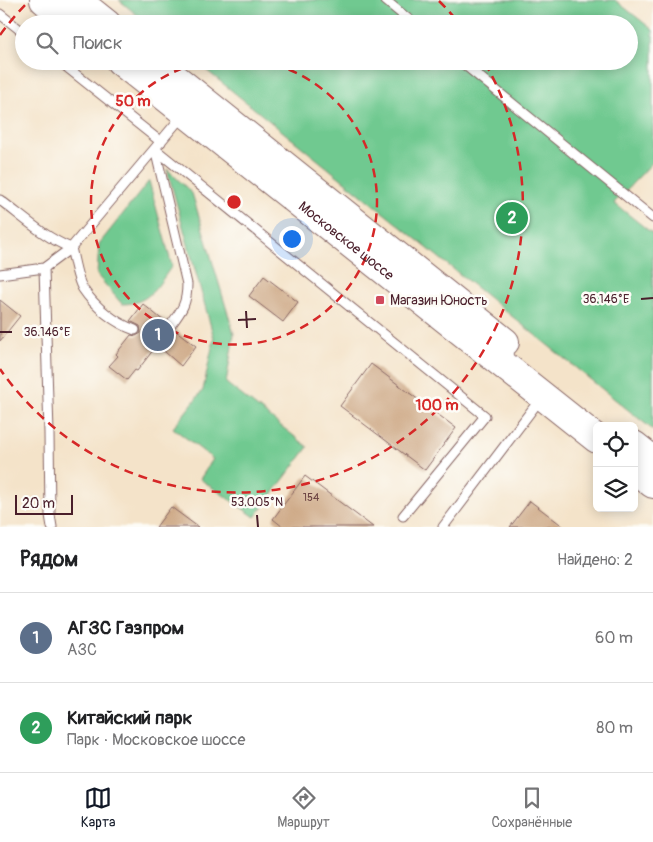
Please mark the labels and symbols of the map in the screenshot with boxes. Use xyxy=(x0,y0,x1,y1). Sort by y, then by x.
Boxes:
text: 50 m xyxy=(116,92,150,111)
centre of rings xyxy=(225,193,243,211)
street label: Московское шоссе xyxy=(295,198,397,284)
pin: 2 xyxy=(496,199,528,237)
your location xyxy=(279,226,305,252)
place label: Магазин Юность xyxy=(390,292,488,309)
text: 36.146°E xyxy=(583,292,629,307)
marker: Магазин Юность xyxy=(374,294,386,306)
pin: 1 xyxy=(142,316,174,354)
text: 36.146°E xyxy=(24,325,70,340)
text: 100 m xyxy=(416,396,458,415)
house number: 154 xyxy=(303,491,320,504)
scale bar xyxy=(15,492,72,515)
text: 53.005°N xyxy=(231,495,283,510)

